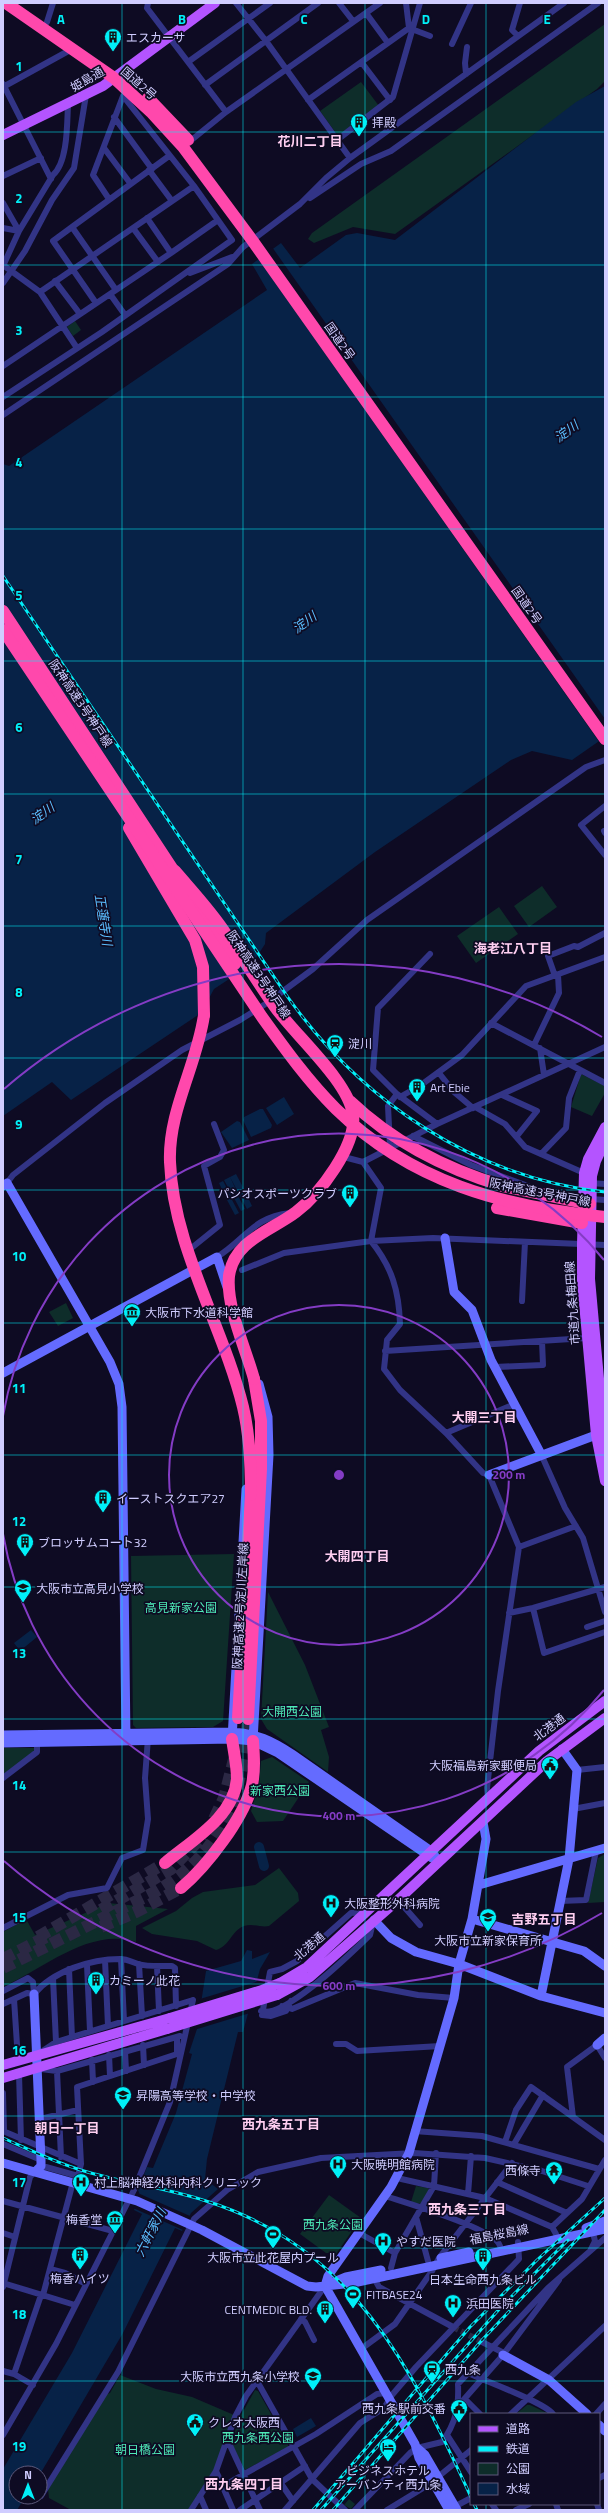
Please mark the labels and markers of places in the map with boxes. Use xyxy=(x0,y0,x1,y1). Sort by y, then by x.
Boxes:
building icon: エスカーサ xyxy=(103,27,123,52)
place label: エスカーサ xyxy=(126,28,186,47)
building icon: 拝殿 xyxy=(349,112,369,137)
place label: 拝殿 xyxy=(372,113,396,132)
station icon: 淀川 xyxy=(325,1033,345,1058)
place label: 淀川 xyxy=(348,1034,372,1053)
building icon: Art Ebie xyxy=(407,1077,427,1102)
place label: Art Ebie xyxy=(430,1078,470,1097)
building icon: パシオスポーツクラブ xyxy=(340,1183,360,1208)
place label: パシオスポーツクラブ xyxy=(217,1184,337,1203)
museum icon: 大阪市下水道科学館 xyxy=(122,1302,142,1327)
place label: 大阪市下水道科学館 xyxy=(145,1303,253,1322)
centre of rings xyxy=(332,1468,346,1482)
building icon: イーストスクエア27 xyxy=(93,1488,113,1513)
place label: イーストスクエア27 xyxy=(116,1489,225,1508)
building icon: ブロッサムコート32 xyxy=(15,1532,35,1557)
place label: ブロッサムコート32 xyxy=(38,1533,147,1552)
school or university icon: 大阪市立高見小学校 xyxy=(13,1578,33,1603)
place label: 大阪市立高見小学校 xyxy=(36,1579,144,1598)
public building icon: 大阪福島新家郵便局 xyxy=(540,1755,560,1780)
place label: 大阪福島新家郵便局 xyxy=(429,1756,537,1775)
hospital icon: 大阪整形外科病院 xyxy=(321,1893,341,1918)
place label: 大阪整形外科病院 xyxy=(344,1894,440,1913)
school or university icon: 大阪市立新家保育所 xyxy=(478,1907,498,1932)
place label: 大阪市立新家保育所 xyxy=(434,1931,542,1950)
building icon: カミーノ此花 xyxy=(86,1970,106,1995)
place label: カミーノ此花 xyxy=(109,1971,180,1990)
school or university icon: 昇陽高等学校・中学校 xyxy=(113,2085,133,2110)
place label: 昇陽高等学校・中学校 xyxy=(136,2086,256,2105)
hospital icon: 大阪暁明館病院 xyxy=(328,2154,348,2179)
place label: 大阪暁明館病院 xyxy=(351,2155,435,2174)
temple icon: 西條寺 xyxy=(544,2160,564,2185)
place label: 西條寺 xyxy=(505,2161,541,2180)
hospital icon: 村上脳神経外科内科クリニック xyxy=(71,2172,91,2197)
place label: 村上脳神経外科内科クリニック xyxy=(94,2173,262,2192)
museum icon: 梅香堂 xyxy=(105,2209,125,2234)
place label: 梅香堂 xyxy=(66,2210,102,2229)
sports icon: 大阪市立此花屋内プール xyxy=(263,2224,283,2249)
hospital icon: やすだ医院 xyxy=(373,2231,393,2256)
place label: やすだ医院 xyxy=(396,2232,456,2251)
building icon: 梅香ハイツ xyxy=(70,2245,90,2270)
building icon: 日本生命西九条ビル xyxy=(473,2246,493,2271)
place label: 大阪市立此花屋内プール xyxy=(207,2248,339,2267)
place label: 梅香ハイツ xyxy=(50,2269,110,2288)
place label: 日本生命西九条ビル xyxy=(429,2270,537,2289)
sports icon: FITBASE24 xyxy=(343,2284,363,2309)
place label: FITBASE24 xyxy=(366,2285,423,2304)
hospital icon: 浜田医院 xyxy=(443,2293,463,2318)
place label: 浜田医院 xyxy=(466,2294,514,2313)
building icon: CENTMEDIC BLD. xyxy=(315,2299,335,2324)
place label: CENTMEDIC BLD. xyxy=(225,2300,312,2319)
station icon: 西九条 xyxy=(422,2359,442,2384)
place label: 西九条 xyxy=(445,2360,481,2379)
school or university icon: 大阪市立西九条小学校 xyxy=(303,2366,323,2391)
place label: 大阪市立西九条小学校 xyxy=(180,2367,300,2386)
public building icon: 西九条駅前交番 xyxy=(449,2398,469,2423)
place label: 西九条駅前交番 xyxy=(362,2399,446,2418)
public building icon: クレオ大阪西 xyxy=(185,2412,205,2437)
place label: クレオ大阪西 xyxy=(208,2413,280,2432)
hotel icon: ビジネスホテル アーバンティ西九条 xyxy=(378,2437,398,2462)
place label: ビジネスホテル アーバンティ西九条 xyxy=(334,2461,442,2494)

